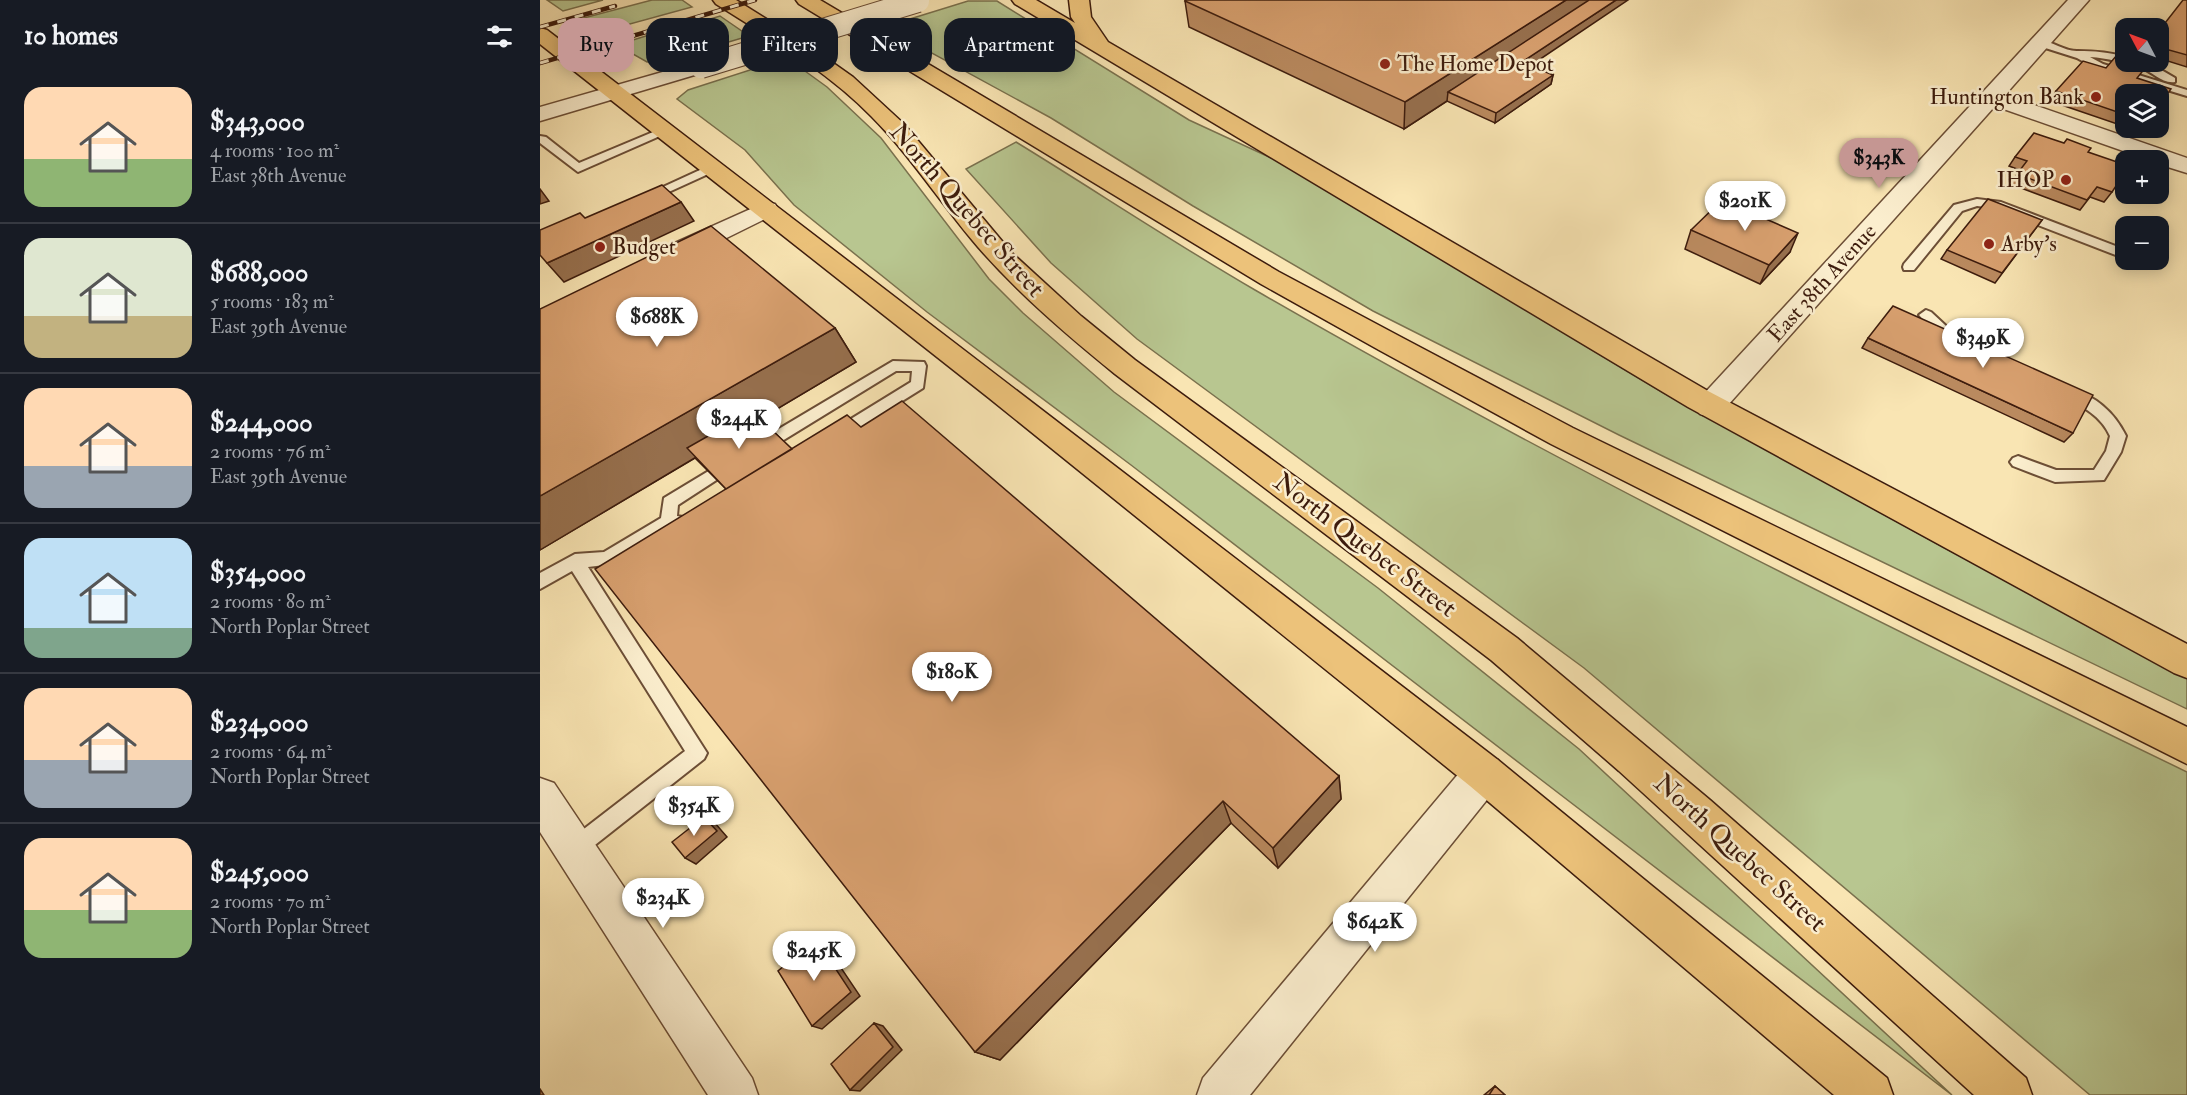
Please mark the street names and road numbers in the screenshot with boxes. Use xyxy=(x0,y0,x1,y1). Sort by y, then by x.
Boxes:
street label: North Quebec Street xyxy=(882,116,1052,304)
street label: East 38th Avenue xyxy=(1761,218,1883,348)
street label: North Quebec Street xyxy=(1267,466,1463,624)
street label: North Quebec Street xyxy=(1647,767,1833,939)

